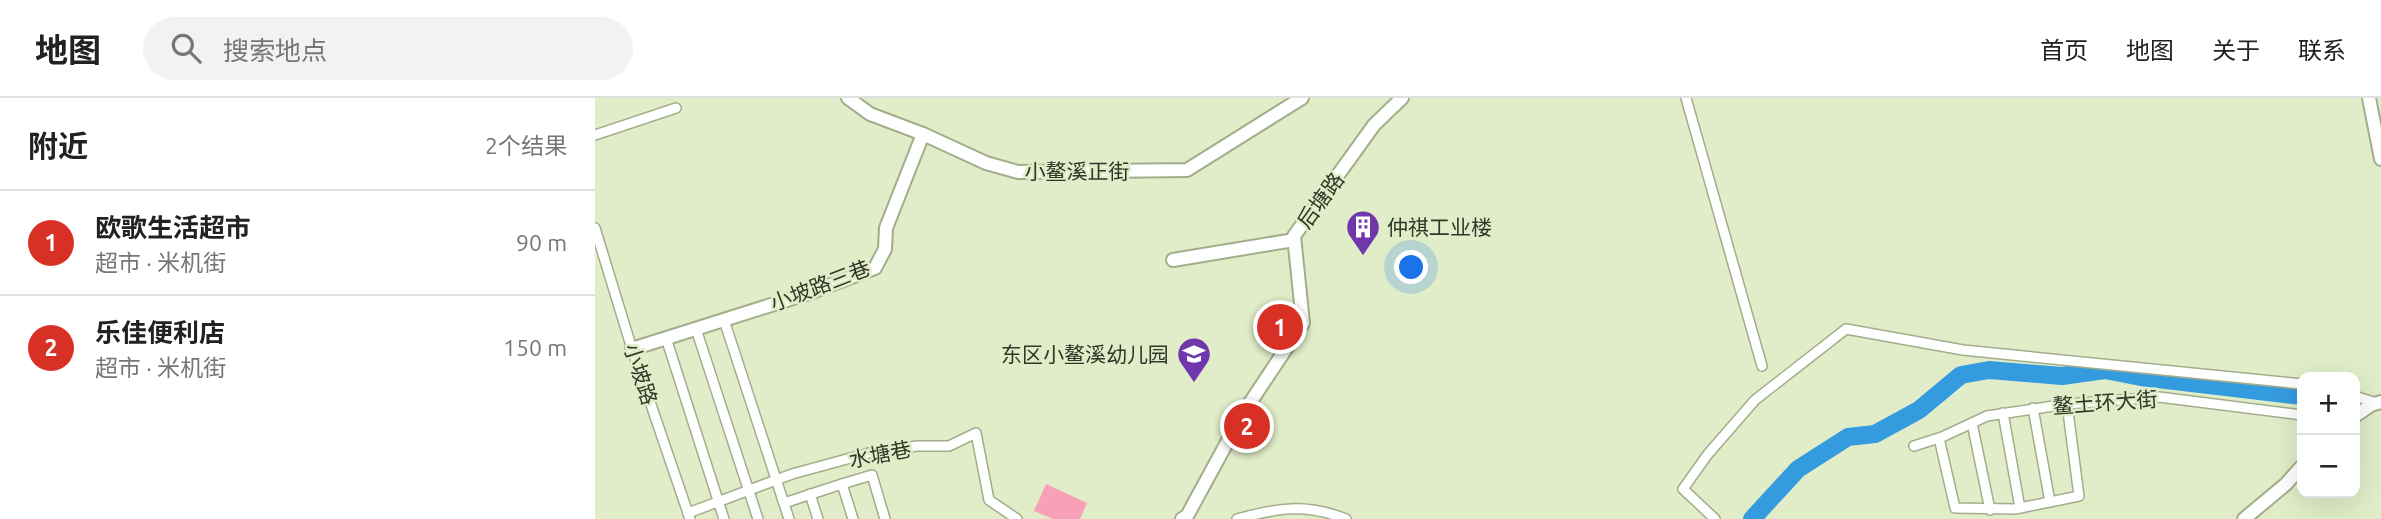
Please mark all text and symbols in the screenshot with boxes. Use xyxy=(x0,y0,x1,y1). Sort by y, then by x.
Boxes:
search box xyxy=(143,17,633,80)
icon: search xyxy=(167,29,205,67)
text: 地图 xyxy=(35,31,101,68)
text: 搜索地点 xyxy=(223,36,327,65)
text: 首页 xyxy=(2040,37,2088,64)
text: 地图 xyxy=(2126,37,2174,64)
text: 关于 xyxy=(2212,37,2260,64)
text: 联系 xyxy=(2298,37,2346,64)
text: 附近 xyxy=(28,129,88,163)
text: 2个结果 xyxy=(485,133,567,158)
street label: 小鳌溪正街 xyxy=(1025,159,1130,183)
street label: 后塘路 xyxy=(1292,167,1348,233)
building icon: 仲祺工业楼 xyxy=(1344,208,1382,257)
text: 欧歌生活超市 xyxy=(95,213,251,242)
place label: 仲祺工业楼 xyxy=(1387,215,1492,239)
text: 1 xyxy=(45,230,57,255)
text: 90 m xyxy=(516,230,567,255)
text: 超市 · 米机街 xyxy=(95,250,226,275)
your location xyxy=(1394,250,1428,284)
street label: 小坡路三巷 xyxy=(767,255,873,315)
pin: 1 xyxy=(1257,301,1303,353)
text: 乐佳便利店 xyxy=(95,318,225,347)
text: 2 xyxy=(45,335,57,360)
text: 150 m xyxy=(503,335,567,360)
school or university icon: 东区小鳌溪幼儿园 xyxy=(1175,335,1213,384)
street label: 小坡路 xyxy=(620,340,662,408)
place label: 东区小鳌溪幼儿园 xyxy=(1001,342,1169,366)
text: 超市 · 米机街 xyxy=(95,355,226,380)
map controls xyxy=(2297,372,2360,498)
button: + xyxy=(2297,372,2360,435)
street label: 鳌土环大街 xyxy=(2052,386,2158,418)
pin: 2 xyxy=(1224,400,1270,452)
button: − xyxy=(2297,435,2360,498)
street label: 水塘巷 xyxy=(847,436,913,472)

